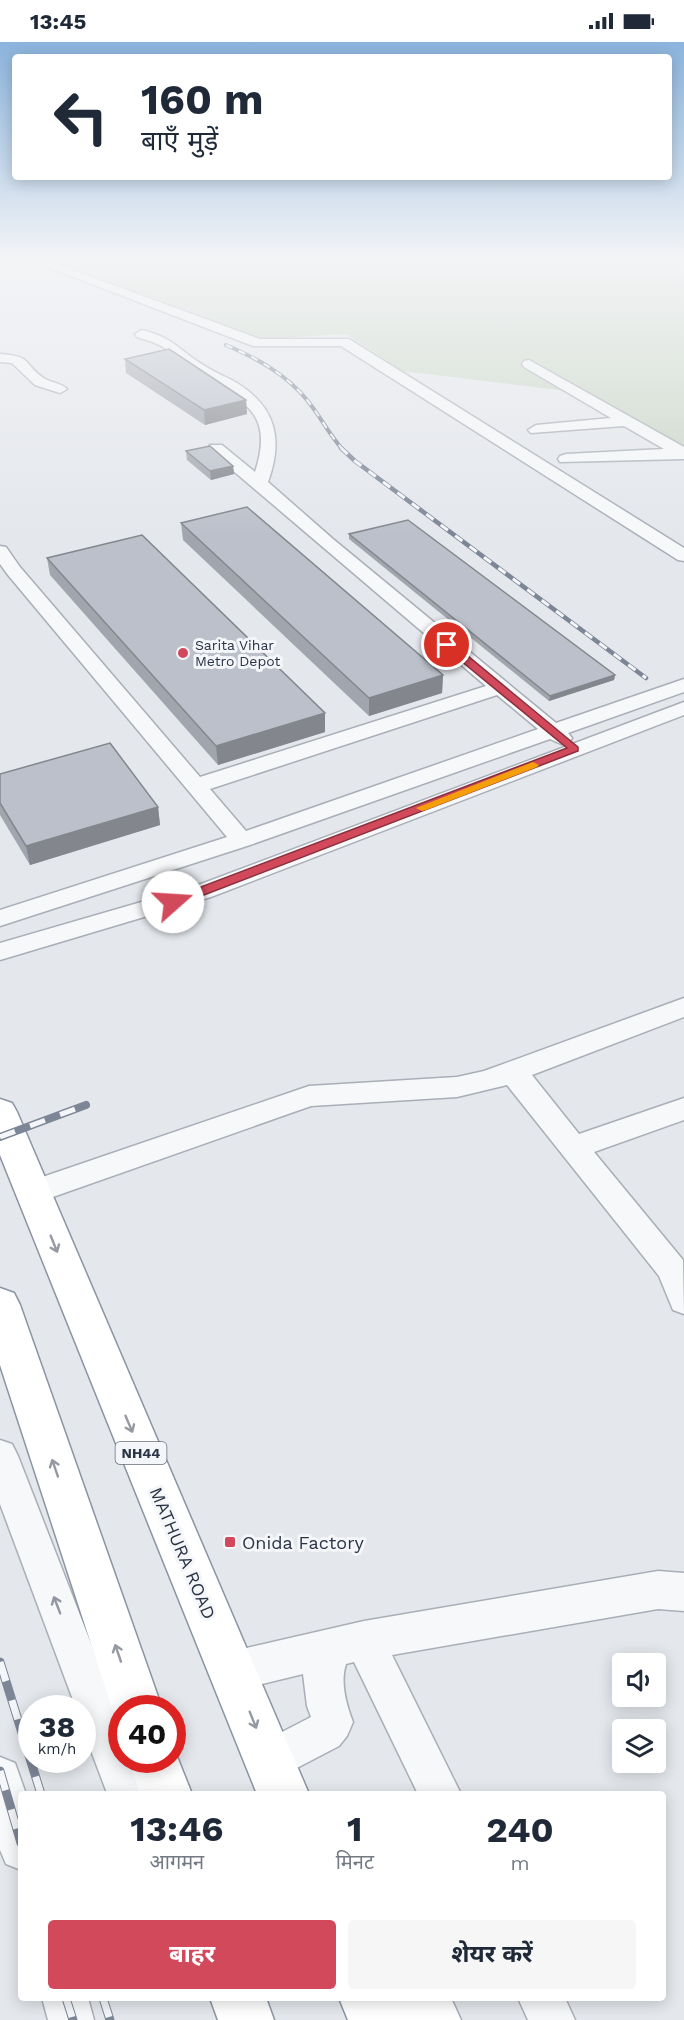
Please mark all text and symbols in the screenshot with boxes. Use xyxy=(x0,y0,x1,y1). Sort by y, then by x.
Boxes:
text: 13:45 xyxy=(30,9,86,34)
text: 160 m xyxy=(141,75,264,124)
icon: left xyxy=(42,78,120,156)
text: बाएँ मुड़ें xyxy=(141,125,218,157)
pin xyxy=(421,619,472,670)
icon: arrive xyxy=(430,628,463,661)
place label: Sarita Vihar Metro Depot xyxy=(195,637,280,669)
marker: Sarita Vihar Metro Depot xyxy=(176,646,190,660)
position arrow xyxy=(141,870,205,934)
one-way arrow xyxy=(49,1234,60,1253)
one-way arrow xyxy=(124,1414,135,1432)
road number: NH44 xyxy=(116,1442,166,1464)
one-way arrow xyxy=(49,1459,60,1478)
street label: MATHURA ROAD xyxy=(146,1484,220,1622)
place label: Onida Factory xyxy=(242,1532,365,1553)
marker: Onida Factory xyxy=(223,1535,237,1549)
one-way arrow xyxy=(50,1597,61,1615)
one-way arrow xyxy=(111,1644,122,1663)
map controls xyxy=(612,1653,666,1773)
button: sound xyxy=(612,1653,666,1707)
speed limit sign: 40 xyxy=(108,1695,186,1773)
text: 38 xyxy=(39,1709,75,1744)
one-way arrow xyxy=(248,1710,259,1729)
button: layers xyxy=(612,1719,666,1773)
text: km/h xyxy=(38,1740,76,1758)
text: 13:46 xyxy=(130,1808,223,1850)
text: 1 xyxy=(347,1808,363,1850)
text: 240 xyxy=(486,1809,554,1851)
text: आगमन xyxy=(149,1850,204,1874)
text: मिनट xyxy=(336,1850,374,1874)
text: m xyxy=(510,1851,530,1875)
button: बाहर xyxy=(48,1920,336,1989)
button: शेयर करें xyxy=(348,1920,636,1989)

